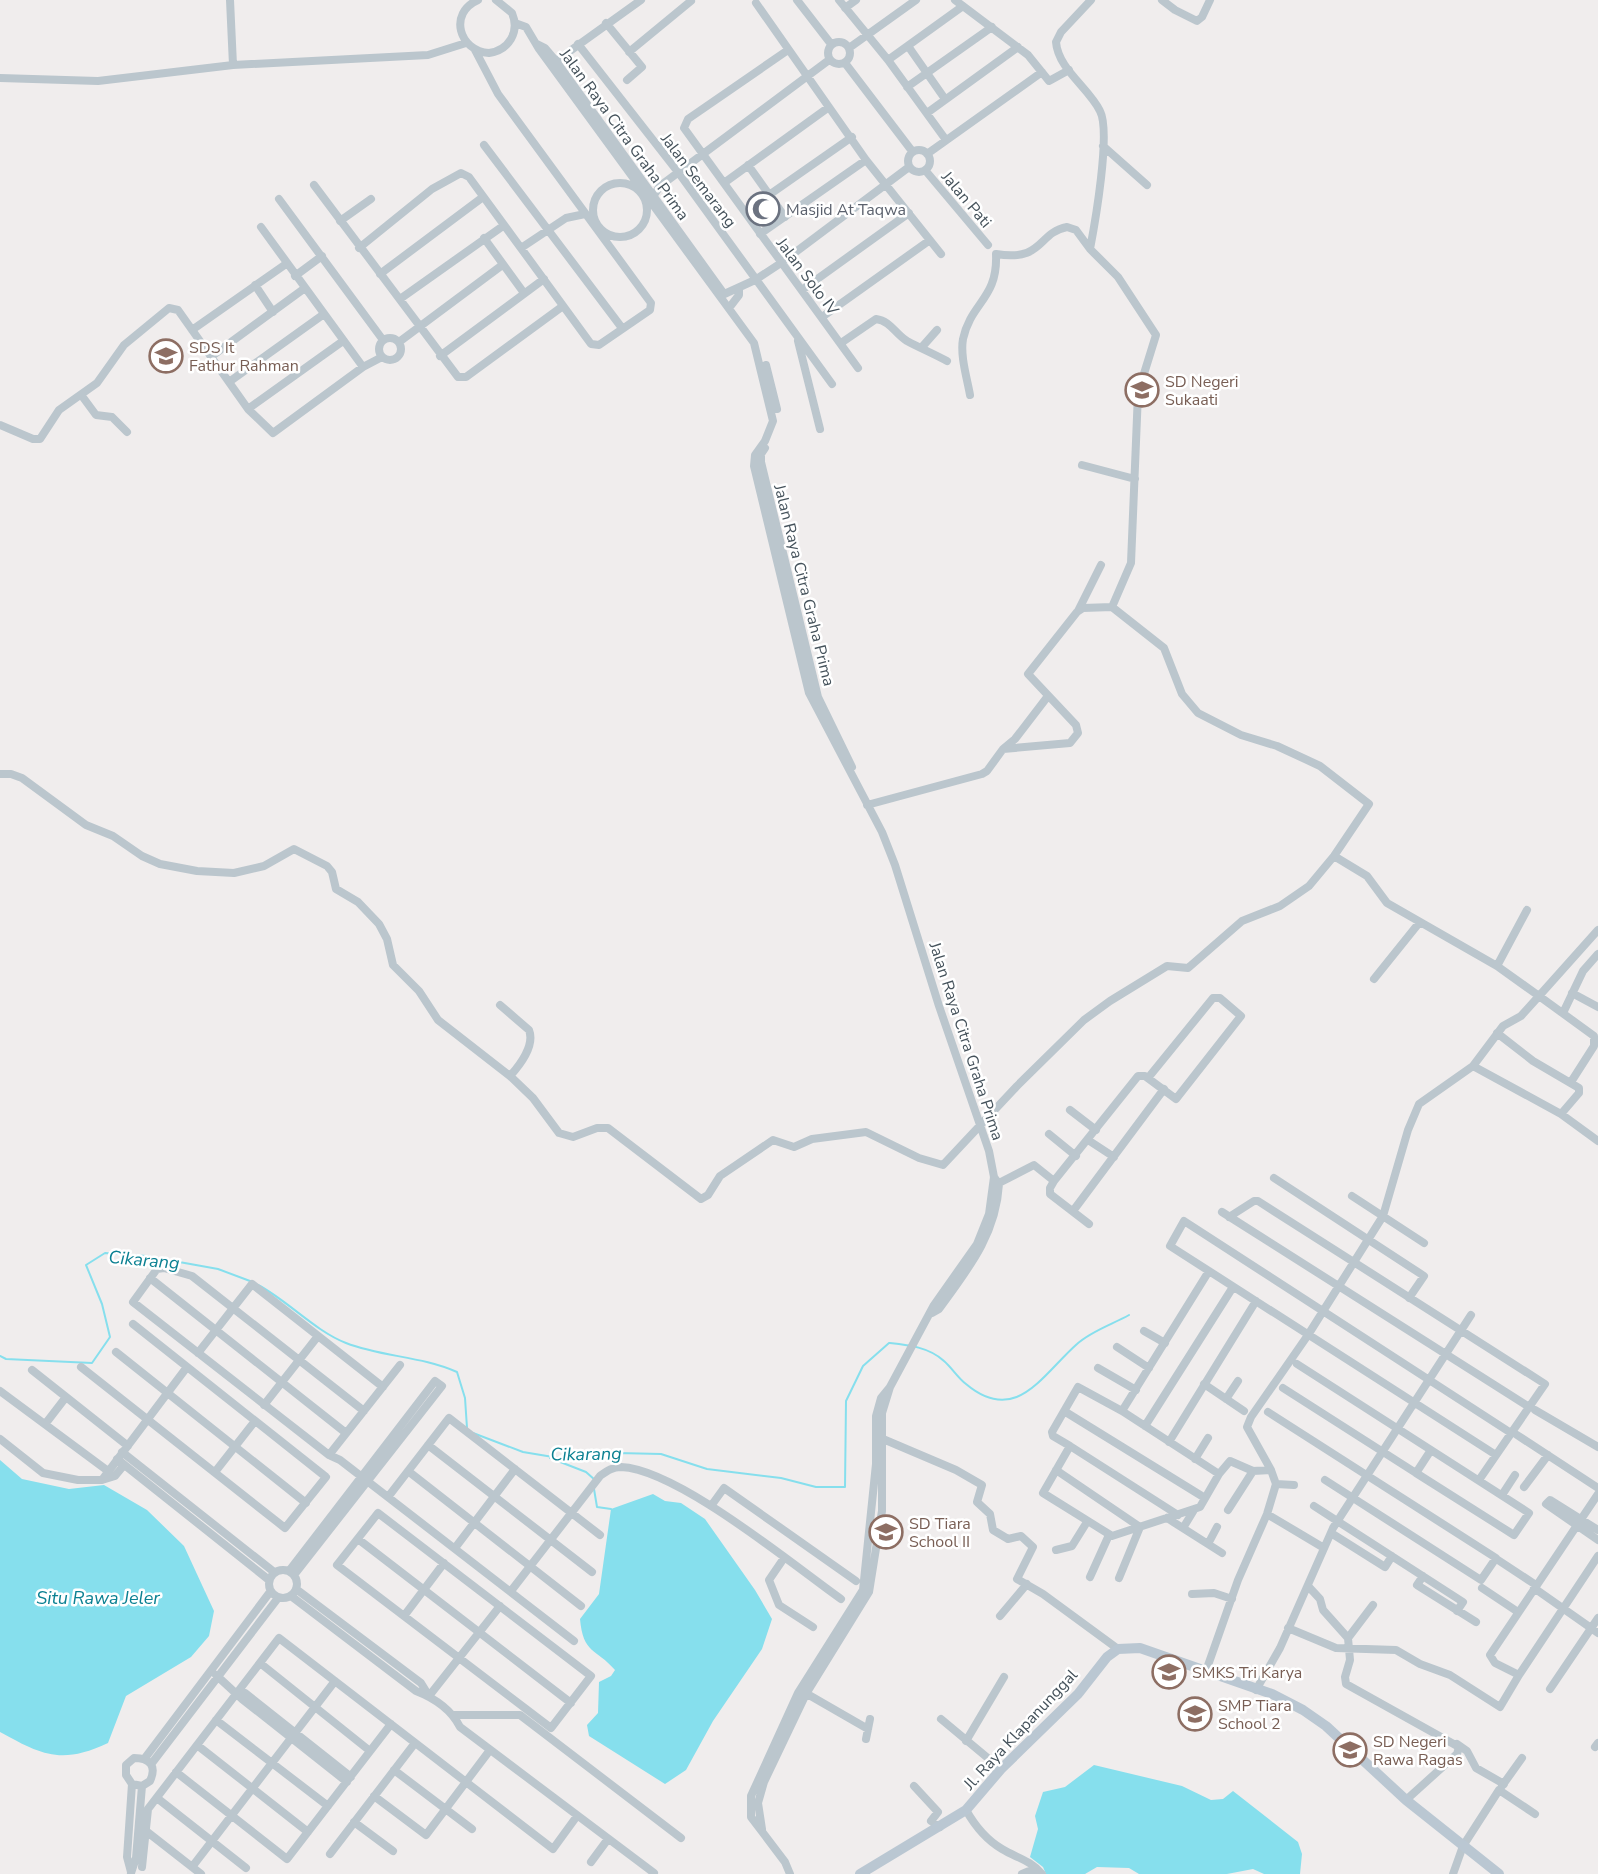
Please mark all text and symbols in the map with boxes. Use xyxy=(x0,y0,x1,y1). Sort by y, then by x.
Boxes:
street label: Jalan Raya Citra Graha Prima xyxy=(554,44,694,225)
street label: Jalan Semarang xyxy=(655,128,741,232)
street label: Jalan Pati xyxy=(935,166,996,233)
mosque icon: Masjid At Taqwa xyxy=(745,191,781,227)
place label: Masjid At Taqwa xyxy=(786,199,906,221)
street label: Jalan Solo IV xyxy=(770,233,844,321)
place label: SDS It Fathur Rahman xyxy=(189,337,299,377)
school or university icon: SDS It Fathur Rahman xyxy=(148,338,184,374)
place label: SD Negeri Sukaati xyxy=(1165,371,1239,411)
school or university icon: SD Negeri Sukaati xyxy=(1124,372,1160,408)
street label: Jalan Raya Citra Graha Prima xyxy=(768,481,840,688)
street label: Jalan Raya Citra Graha Prima xyxy=(923,938,1009,1143)
water label: Cikarang xyxy=(107,1245,181,1275)
water label: Cikarang xyxy=(550,1441,622,1467)
place label: SD Tiara School II xyxy=(909,1513,971,1553)
school or university icon: SD Tiara School II xyxy=(868,1514,904,1550)
water label: Situ Rawa Jeler xyxy=(36,1586,160,1610)
school or university icon: SMKS Tri Karya xyxy=(1151,1654,1187,1690)
place label: SMKS Tri Karya xyxy=(1192,1662,1302,1684)
street label: Jl. Raya Klapanunggal xyxy=(958,1664,1083,1796)
place label: SMP Tiara School 2 xyxy=(1218,1695,1292,1735)
school or university icon: SMP Tiara School 2 xyxy=(1177,1696,1213,1732)
place label: SD Negeri Rawa Ragas xyxy=(1373,1731,1463,1771)
school or university icon: SD Negeri Rawa Ragas xyxy=(1332,1732,1368,1768)

